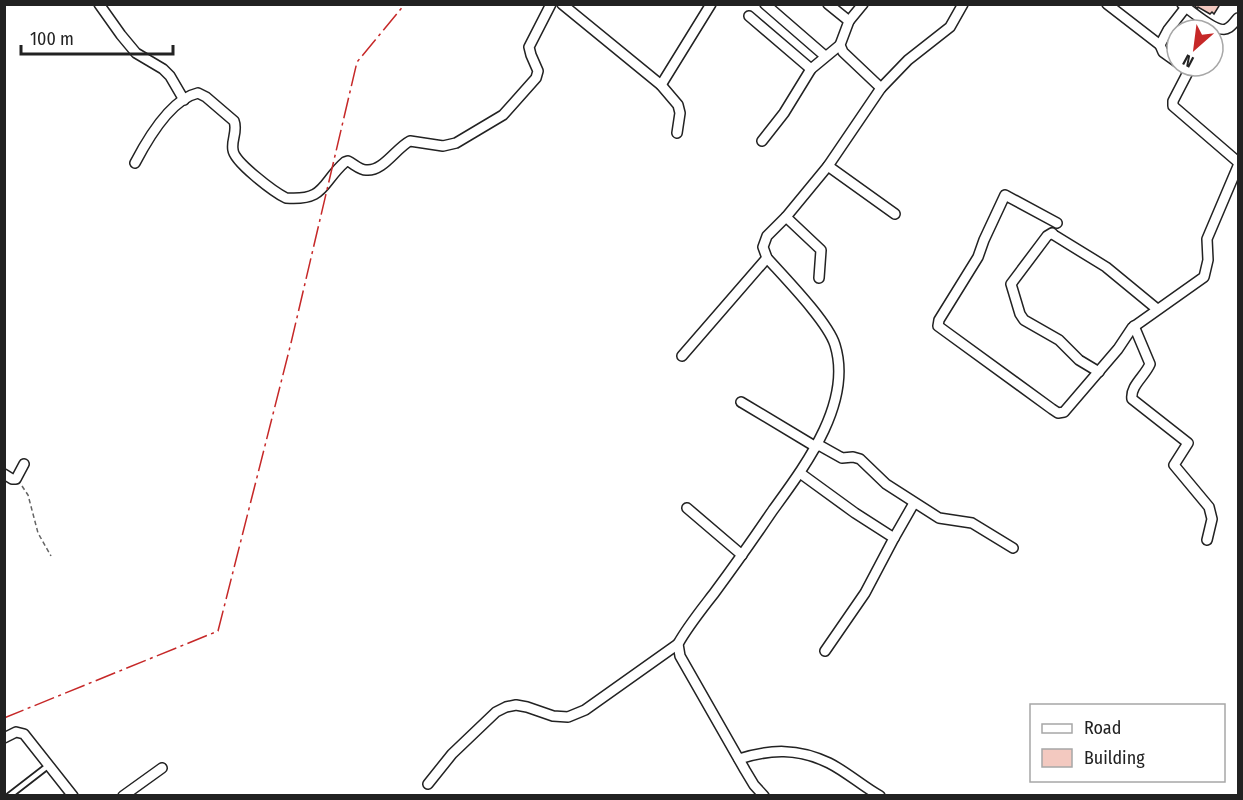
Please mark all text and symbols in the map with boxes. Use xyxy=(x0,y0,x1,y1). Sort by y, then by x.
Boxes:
scale bar xyxy=(21,18,172,56)
north arrow xyxy=(1165,18,1225,78)
text: 100 m xyxy=(30,28,74,50)
text: N xyxy=(1179,50,1197,71)
legend xyxy=(1030,704,1225,782)
text: Road xyxy=(1084,717,1121,739)
text: Building xyxy=(1084,747,1145,769)

